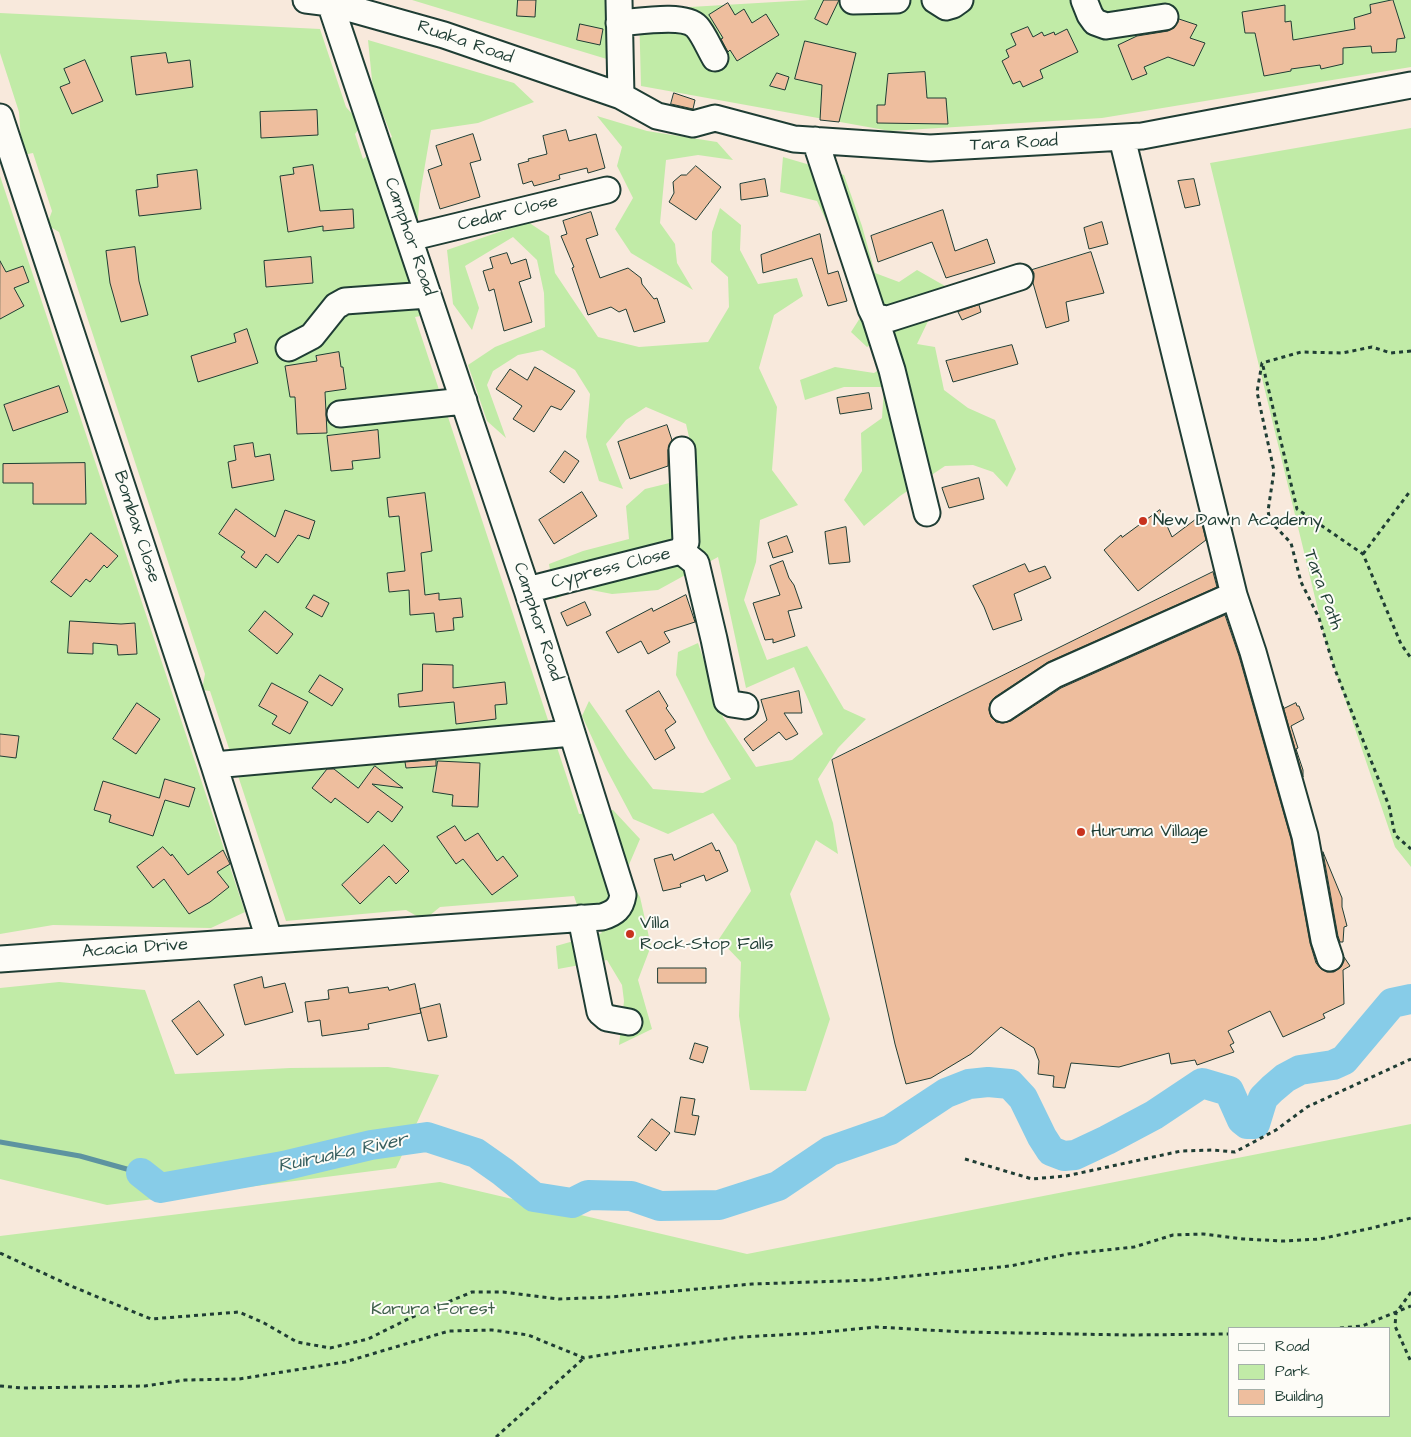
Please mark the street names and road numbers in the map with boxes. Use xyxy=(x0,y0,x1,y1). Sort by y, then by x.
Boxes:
street label: Ruaka Road xyxy=(414,17,516,69)
street label: Tara Road xyxy=(969,131,1059,157)
street label: Camphor Road xyxy=(379,175,439,299)
street label: Cedar Close xyxy=(456,191,560,237)
street label: Bombax Close xyxy=(108,468,164,586)
street label: Cypress Close xyxy=(549,544,673,594)
street label: Tara Path xyxy=(1298,547,1346,633)
street label: Camphor Road xyxy=(508,560,566,684)
street label: Acacia Drive xyxy=(81,935,189,963)

